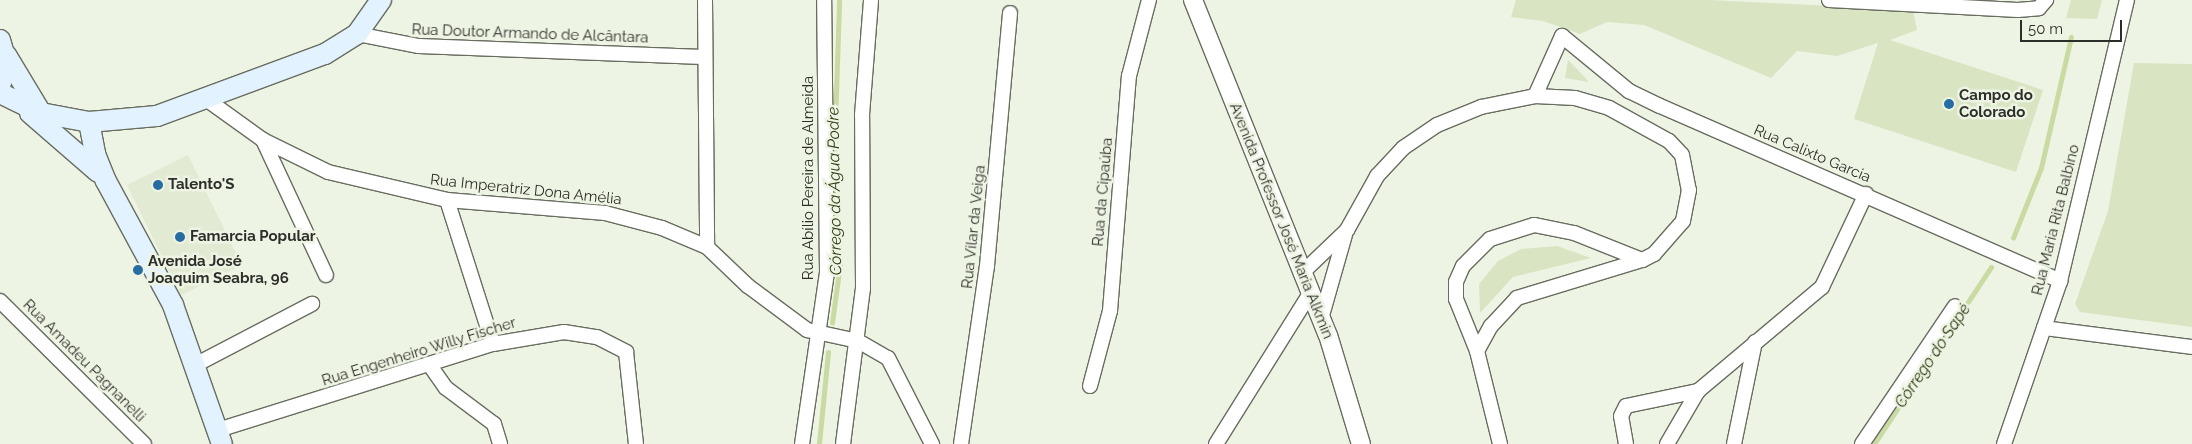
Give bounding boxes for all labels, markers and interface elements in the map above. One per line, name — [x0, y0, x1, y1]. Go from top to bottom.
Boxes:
scale bar — [2022, 10, 2124, 42]
text: 50 m — [2028, 20, 2063, 38]
street label: Rua Doutor Armando de Alcântara — [411, 21, 649, 47]
street label: Rua Abílio Pereira de Almeida — [800, 75, 818, 281]
place label: Campo do Colorado — [1959, 86, 2033, 121]
marker: Campo do Colorado — [1943, 98, 1955, 110]
street label: Avenida Professor José Maria Alkmin — [1225, 100, 1337, 342]
water label: Córrego da Água Podre — [824, 106, 846, 276]
street label: Rua Calixto Garcia — [1751, 121, 1873, 187]
street label: Rua da Cipaúba — [1089, 137, 1117, 247]
street label: Rua Maria Rita Balbino — [2029, 143, 2083, 297]
street label: Rua Vilar da Veiga — [958, 164, 990, 290]
street label: Rua Imperatriz Dona Amélia — [429, 171, 623, 209]
place label: Talento'S — [168, 176, 235, 194]
marker: Talento'S — [152, 179, 164, 191]
place label: Famarcia Popular — [190, 228, 316, 246]
marker: Famarcia Popular — [174, 231, 186, 243]
place label: Avenida José Joaquim Seabra, 96 — [148, 252, 289, 287]
marker: Avenida José Joaquim Seabra, 96 — [132, 264, 144, 276]
street label: Rua Amadeu Pagnanelli — [19, 296, 149, 426]
water label: Córrego do Sapé — [1891, 300, 1975, 412]
street label: Rua Engenheiro Willy Fischer — [319, 314, 519, 390]

